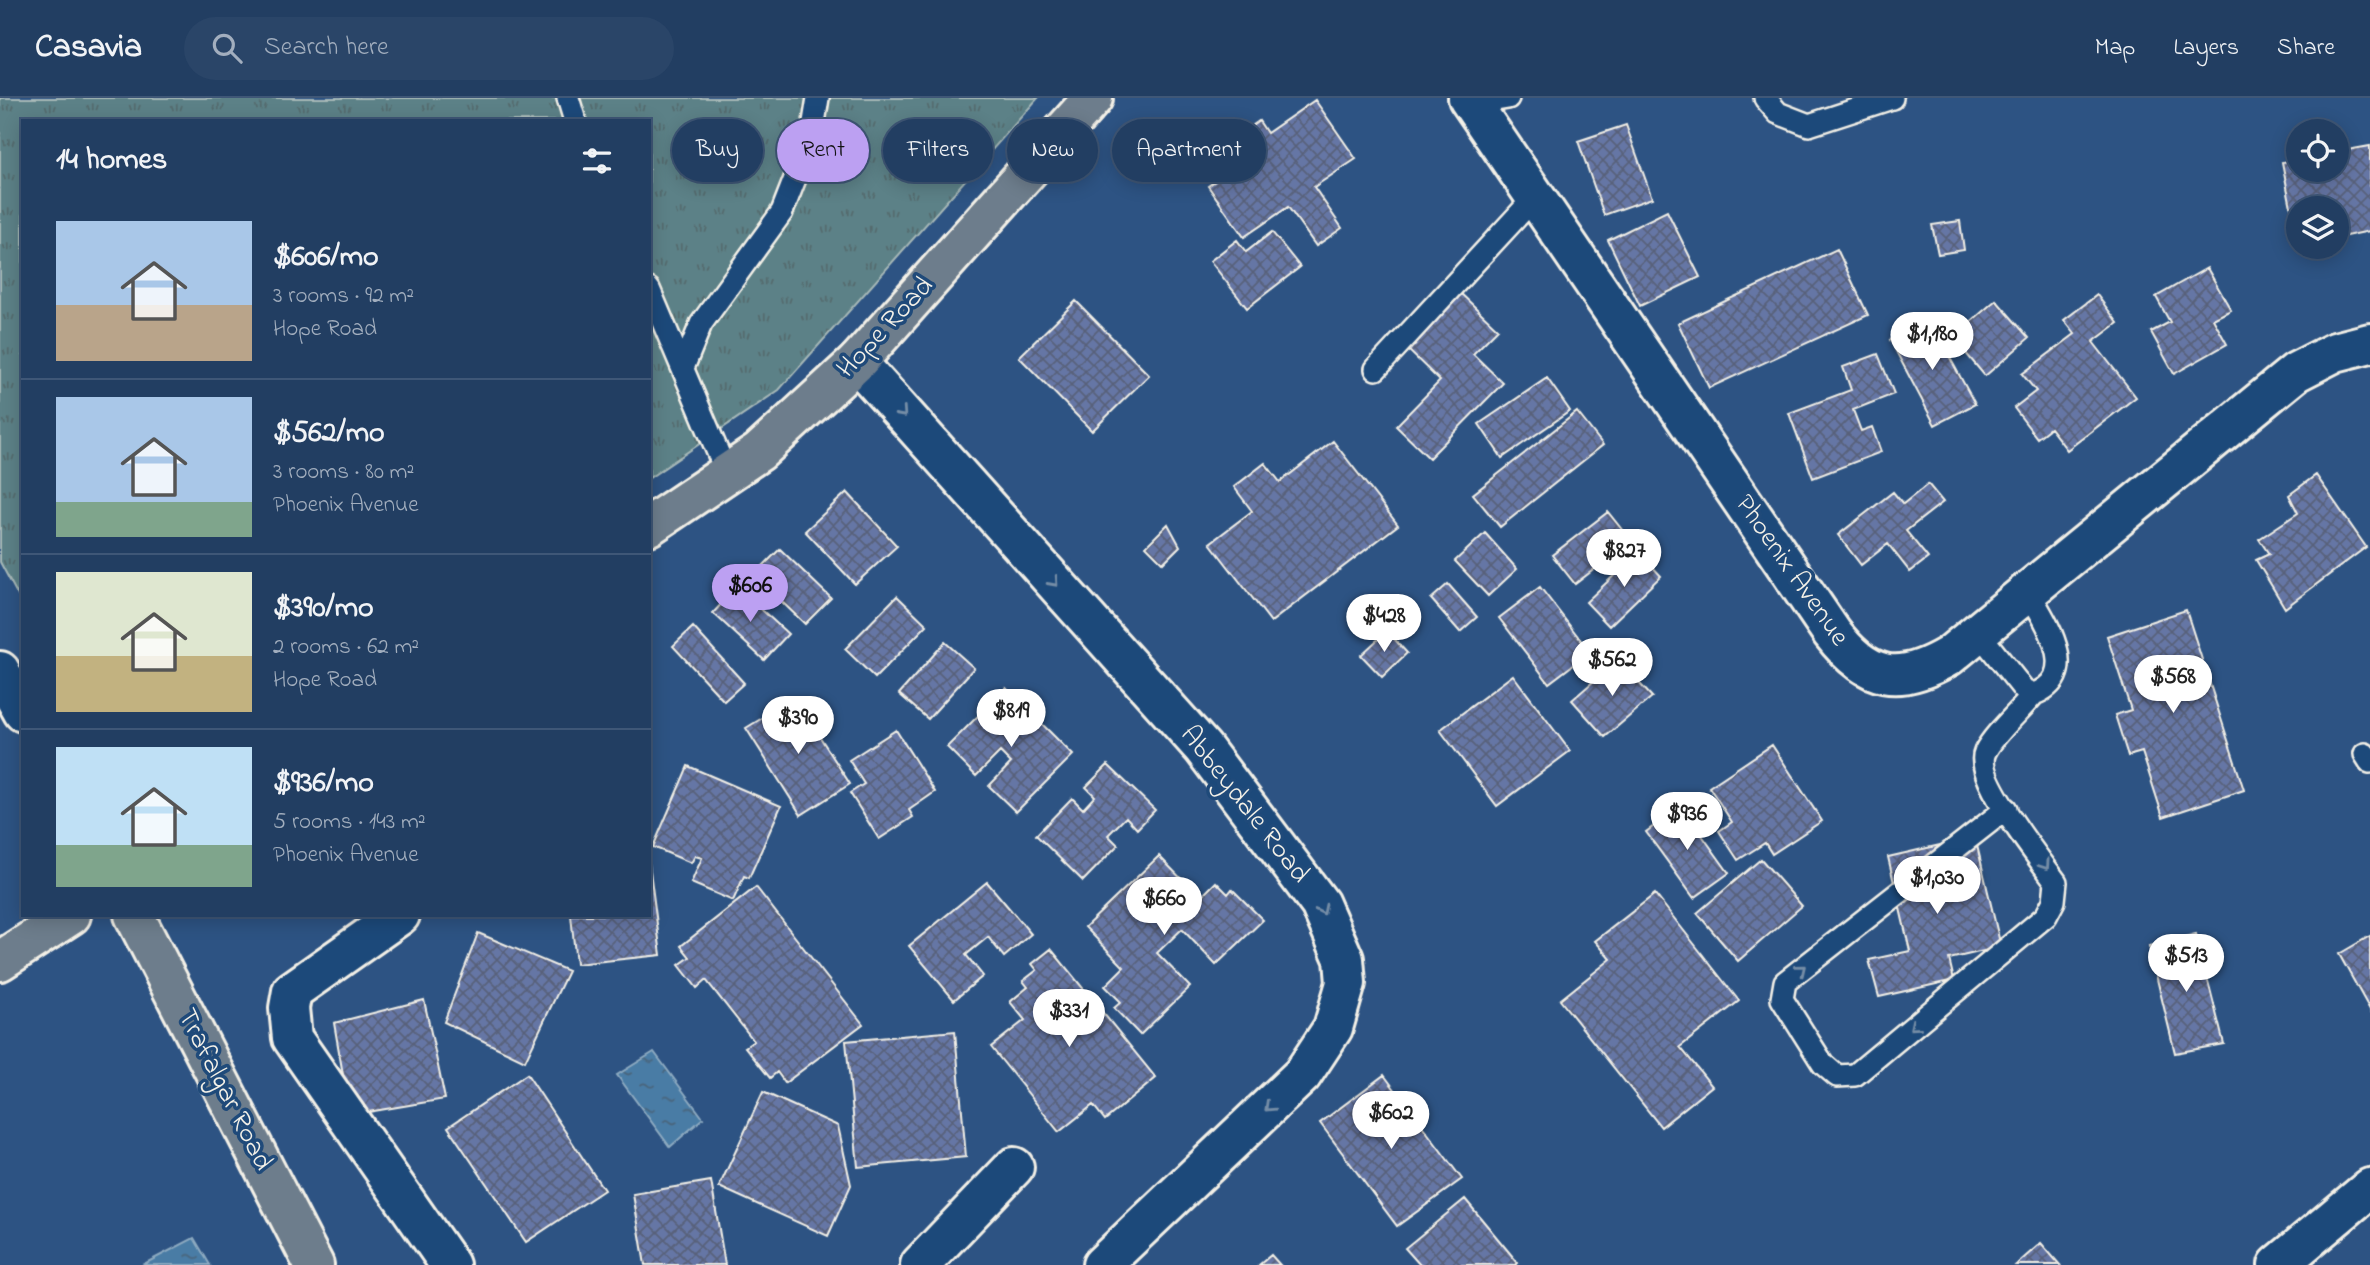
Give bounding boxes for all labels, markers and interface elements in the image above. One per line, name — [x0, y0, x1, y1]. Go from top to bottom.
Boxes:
search box — [184, 17, 674, 80]
text: Casavia — [35, 24, 142, 72]
icon: search — [208, 29, 246, 67]
text: Search here — [264, 29, 389, 67]
text: Map — [2095, 31, 2135, 66]
text: Layers — [2173, 31, 2239, 66]
text: Share — [2277, 31, 2335, 66]
chip: Buy — [672, 119, 763, 182]
chip: Rent — [777, 119, 869, 182]
chip: Filters — [883, 119, 993, 182]
chip: New — [1007, 119, 1098, 182]
chip: Apartment — [1112, 119, 1266, 182]
map controls — [2286, 119, 2349, 259]
button: locate — [2286, 119, 2349, 182]
text: 14 homes — [56, 139, 167, 183]
icon: filters — [578, 142, 616, 180]
button: layers — [2286, 196, 2349, 259]
text: $606/mo — [273, 236, 379, 280]
icon: home — [112, 249, 196, 333]
street label: Hope Road — [828, 268, 944, 388]
text: 3 rooms · 92 m² — [273, 280, 414, 313]
text: Hope Road — [273, 313, 377, 346]
pin: $1,180 — [1875, 313, 1989, 372]
text: $1,180 — [1906, 318, 1958, 351]
one-way arrow — [894, 405, 907, 418]
text: $562/mo — [273, 412, 385, 456]
icon: home — [112, 425, 196, 509]
text: 3 rooms · 80 m² — [273, 456, 414, 489]
street label: Phoenix Avenue — [1723, 487, 1859, 656]
text: Phoenix Avenue — [273, 489, 418, 522]
pin: $827 — [1583, 530, 1665, 589]
text: $827 — [1602, 535, 1646, 568]
pin: $606 — [709, 564, 791, 624]
text: $606 — [728, 570, 772, 603]
one-way arrow — [1046, 574, 1059, 587]
text: $390/mo — [273, 587, 374, 631]
pin: $428 — [1343, 594, 1425, 654]
icon: home — [112, 600, 196, 684]
text: $428 — [1362, 600, 1406, 633]
text: 2 rooms · 62 m² — [273, 631, 419, 664]
pin: $562 — [1571, 638, 1653, 698]
text: $562 — [1588, 644, 1636, 677]
pin: $568 — [2132, 656, 2214, 715]
text: $568 — [2150, 661, 2196, 694]
text: Hope Road — [273, 664, 377, 697]
pin: $819 — [970, 690, 1052, 749]
text: $819 — [993, 695, 1029, 728]
pin: $390 — [757, 696, 839, 756]
text: $390 — [778, 702, 818, 735]
street label: Abbeydale Road — [1169, 717, 1319, 893]
text: $936/mo — [273, 762, 374, 806]
icon: home — [112, 775, 196, 859]
pin: $936 — [1646, 792, 1728, 852]
text: $936 — [1667, 798, 1707, 831]
text: 5 rooms · 143 m² — [273, 806, 426, 839]
text: Phoenix Avenue — [273, 839, 418, 872]
pin: $1,030 — [1880, 856, 1994, 916]
one-way arrow — [2036, 857, 2049, 870]
text: $1,030 — [1910, 862, 1964, 895]
pin: $660 — [1123, 878, 1205, 937]
text: $660 — [1142, 883, 1186, 916]
one-way arrow — [1314, 902, 1328, 915]
pin: $513 — [2145, 934, 2227, 994]
text: $513 — [2164, 940, 2208, 973]
one-way arrow — [1793, 965, 1805, 978]
pin: $331 — [1028, 990, 1110, 1049]
text: $331 — [1049, 995, 1089, 1028]
street label: Trafalgar Road — [166, 1002, 283, 1178]
one-way arrow — [1909, 1017, 1922, 1030]
pin: $602 — [1350, 1091, 1432, 1151]
text: $602 — [1368, 1097, 1414, 1130]
one-way arrow — [1264, 1098, 1277, 1111]

